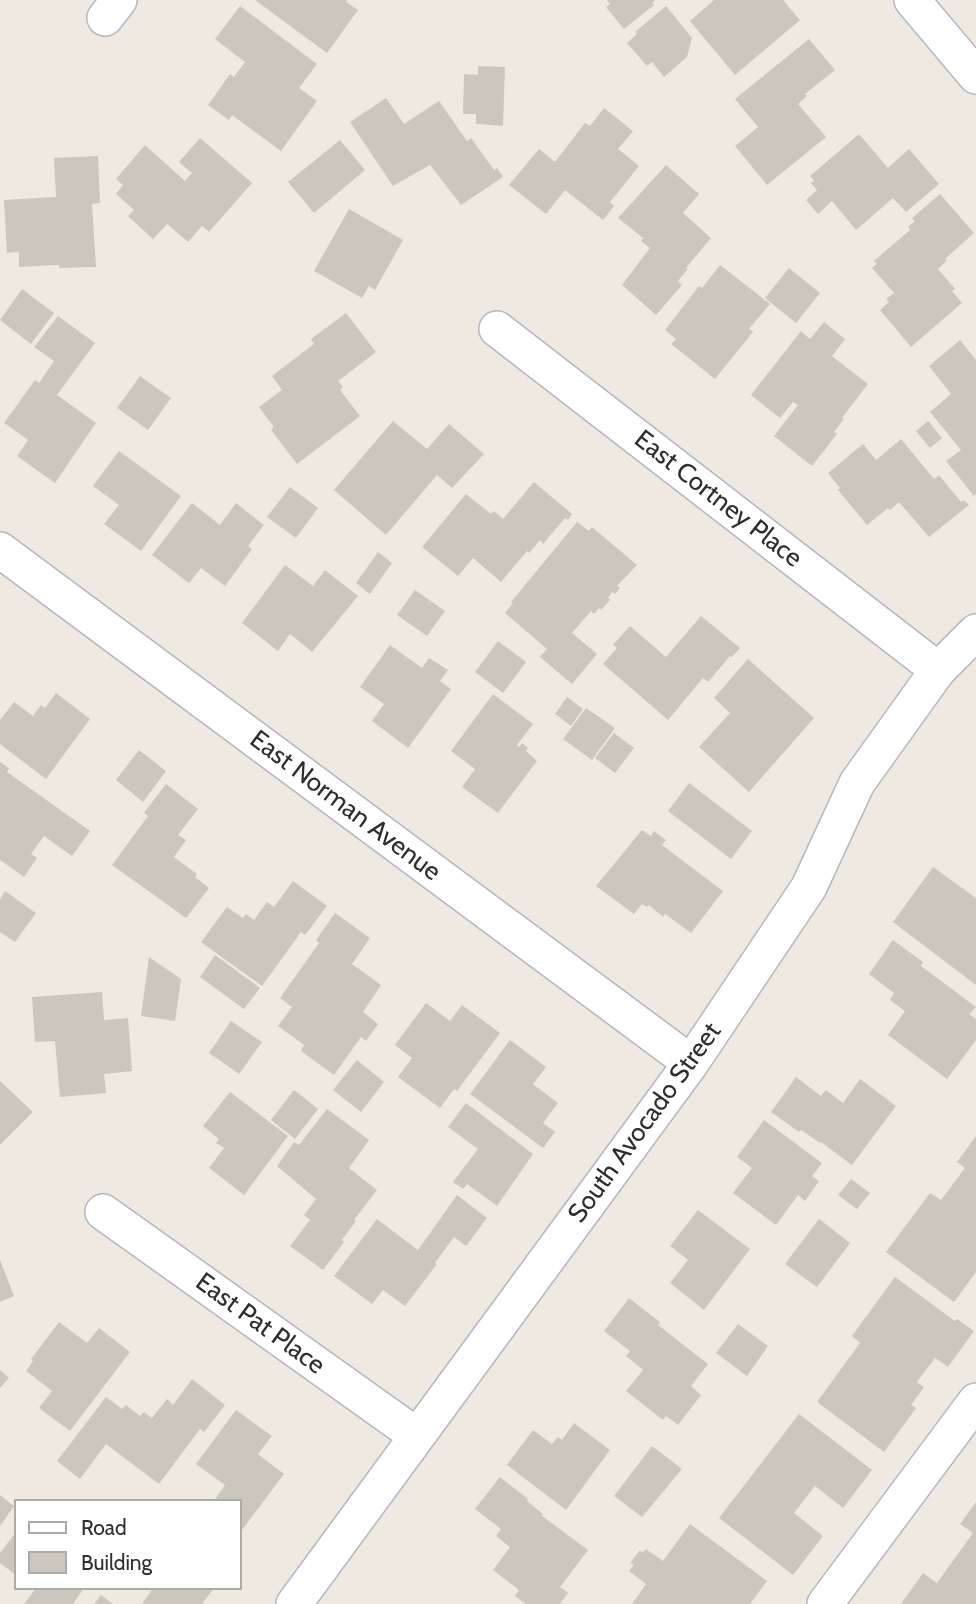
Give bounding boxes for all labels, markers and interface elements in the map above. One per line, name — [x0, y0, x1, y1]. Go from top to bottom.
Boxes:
street label: East Cortney Place — [628, 424, 808, 574]
street label: East Norman Avenue — [243, 724, 447, 888]
street label: South Avocado Street — [562, 1017, 728, 1229]
street label: East Pat Place — [189, 1267, 331, 1381]
legend — [14, 1499, 242, 1590]
text: Road — [81, 1515, 127, 1540]
text: Building — [81, 1550, 152, 1575]

